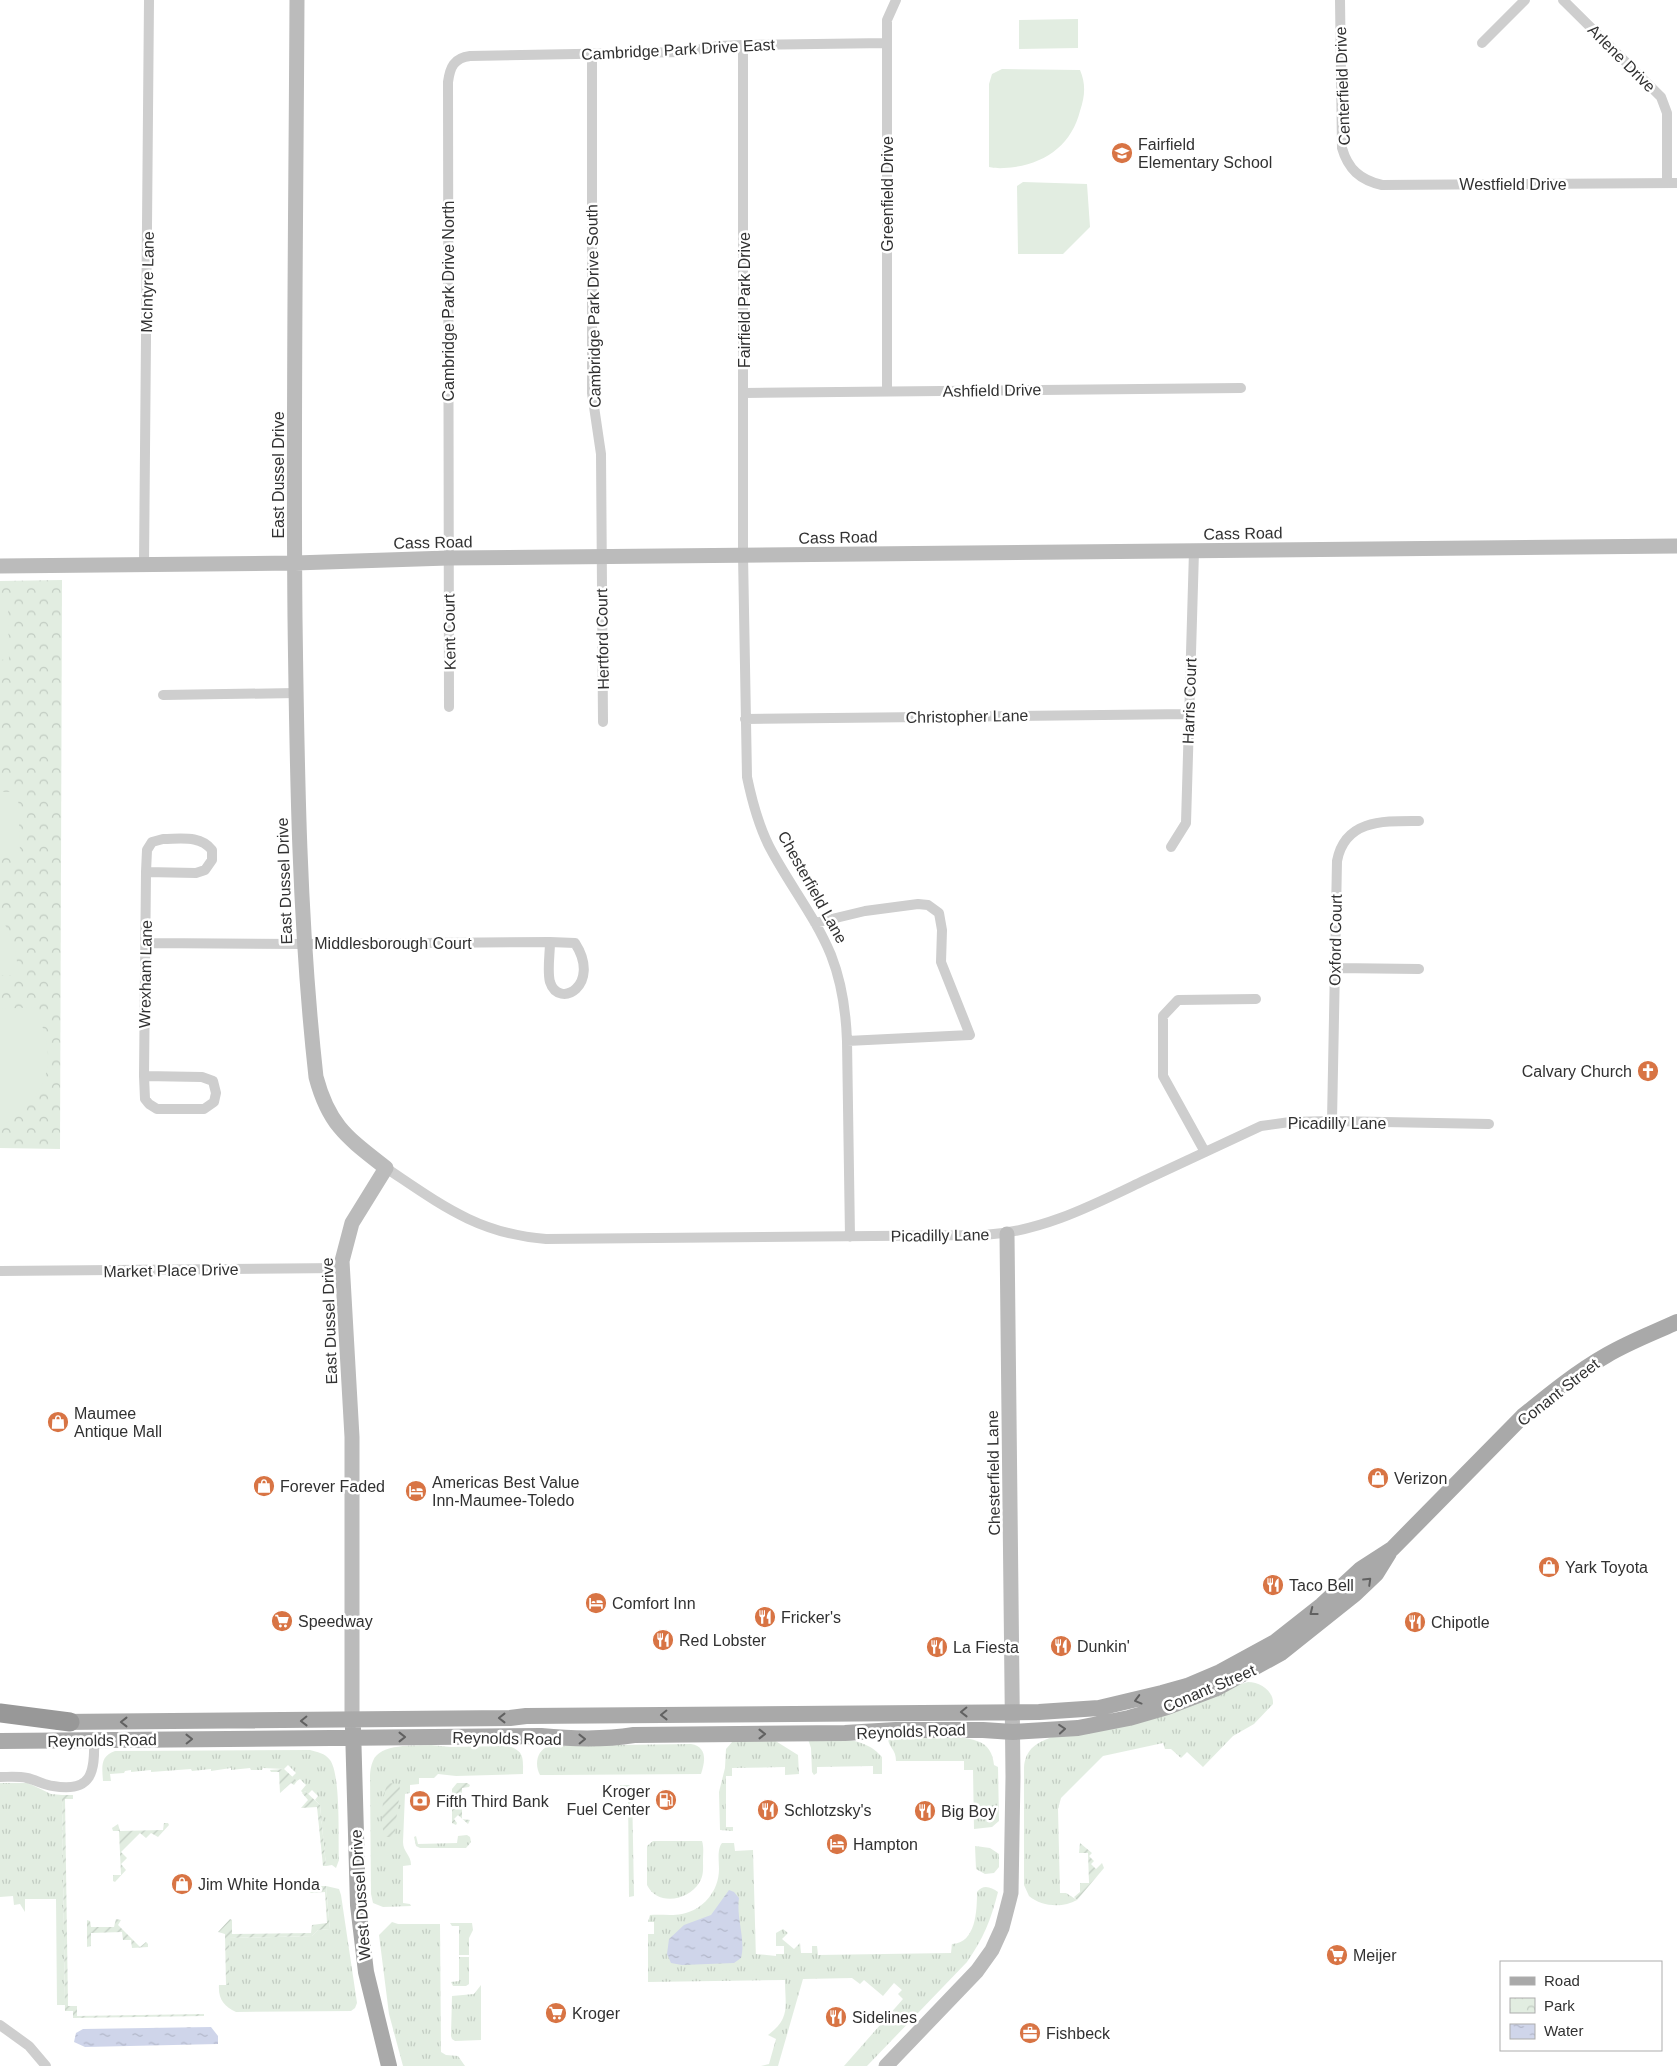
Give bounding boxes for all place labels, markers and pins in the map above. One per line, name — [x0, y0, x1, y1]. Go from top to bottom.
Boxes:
place label: Fairfield Elementary School — [1138, 136, 1272, 171]
school or university icon: Fairfield Elementary School — [1110, 141, 1134, 165]
church icon: Calvary Church — [1636, 1059, 1660, 1083]
place label: Calvary Church — [1522, 1063, 1632, 1080]
place label: Maumee Antique Mall — [74, 1405, 162, 1440]
shop icon: Maumee Antique Mall — [46, 1410, 70, 1434]
shop icon: Verizon — [1366, 1466, 1390, 1490]
place label: Verizon — [1394, 1470, 1447, 1487]
shop icon: Forever Faded — [252, 1474, 276, 1498]
place label: Americas Best Value Inn-Maumee-Toledo — [432, 1474, 579, 1509]
place label: Forever Faded — [280, 1478, 385, 1495]
hotel icon: Americas Best Value Inn-Maumee-Toledo — [404, 1479, 428, 1503]
shop icon: Yark Toyota — [1537, 1555, 1561, 1579]
place label: Yark Toyota — [1565, 1559, 1648, 1576]
restaurant icon: Taco Bell — [1261, 1573, 1285, 1597]
place label: Taco Bell — [1289, 1577, 1354, 1594]
hotel icon: Comfort Inn — [584, 1591, 608, 1615]
place label: Comfort Inn — [612, 1595, 696, 1612]
restaurant icon: Fricker's — [753, 1605, 777, 1629]
supermarket icon: Speedway — [270, 1609, 294, 1633]
place label: Fricker's — [781, 1609, 841, 1626]
restaurant icon: Chipotle — [1403, 1610, 1427, 1634]
place label: Speedway — [298, 1613, 373, 1630]
place label: Chipotle — [1431, 1614, 1490, 1631]
restaurant icon: Red Lobster — [651, 1628, 675, 1652]
place label: Red Lobster — [679, 1632, 767, 1649]
restaurant icon: Dunkin' — [1049, 1634, 1073, 1658]
restaurant icon: La Fiesta — [925, 1635, 949, 1659]
place label: Dunkin' — [1077, 1638, 1130, 1655]
place label: La Fiesta — [953, 1639, 1019, 1656]
place label: Kroger Fuel Center — [566, 1783, 651, 1818]
fuel station icon: Kroger Fuel Center — [654, 1788, 678, 1812]
bank icon: Fifth Third Bank — [408, 1789, 432, 1813]
place label: Fifth Third Bank — [436, 1793, 550, 1810]
restaurant icon: Schlotzsky's — [756, 1798, 780, 1822]
restaurant icon: Big Boy — [913, 1799, 937, 1823]
place label: Schlotzsky's — [784, 1802, 872, 1819]
place label: Big Boy — [941, 1803, 996, 1820]
hotel icon: Hampton — [825, 1832, 849, 1856]
place label: Hampton — [853, 1836, 918, 1853]
shop icon: Jim White Honda — [170, 1872, 194, 1896]
place label: Jim White Honda — [198, 1876, 320, 1893]
supermarket icon: Meijer — [1325, 1943, 1349, 1967]
place label: Meijer — [1353, 1947, 1397, 1964]
supermarket icon: Kroger — [544, 2001, 568, 2025]
place label: Kroger — [572, 2005, 621, 2022]
restaurant icon: Sidelines — [824, 2005, 848, 2029]
place label: Sidelines — [852, 2009, 917, 2026]
office icon: Fishbeck — [1018, 2021, 1042, 2045]
place label: Fishbeck — [1046, 2025, 1111, 2042]

